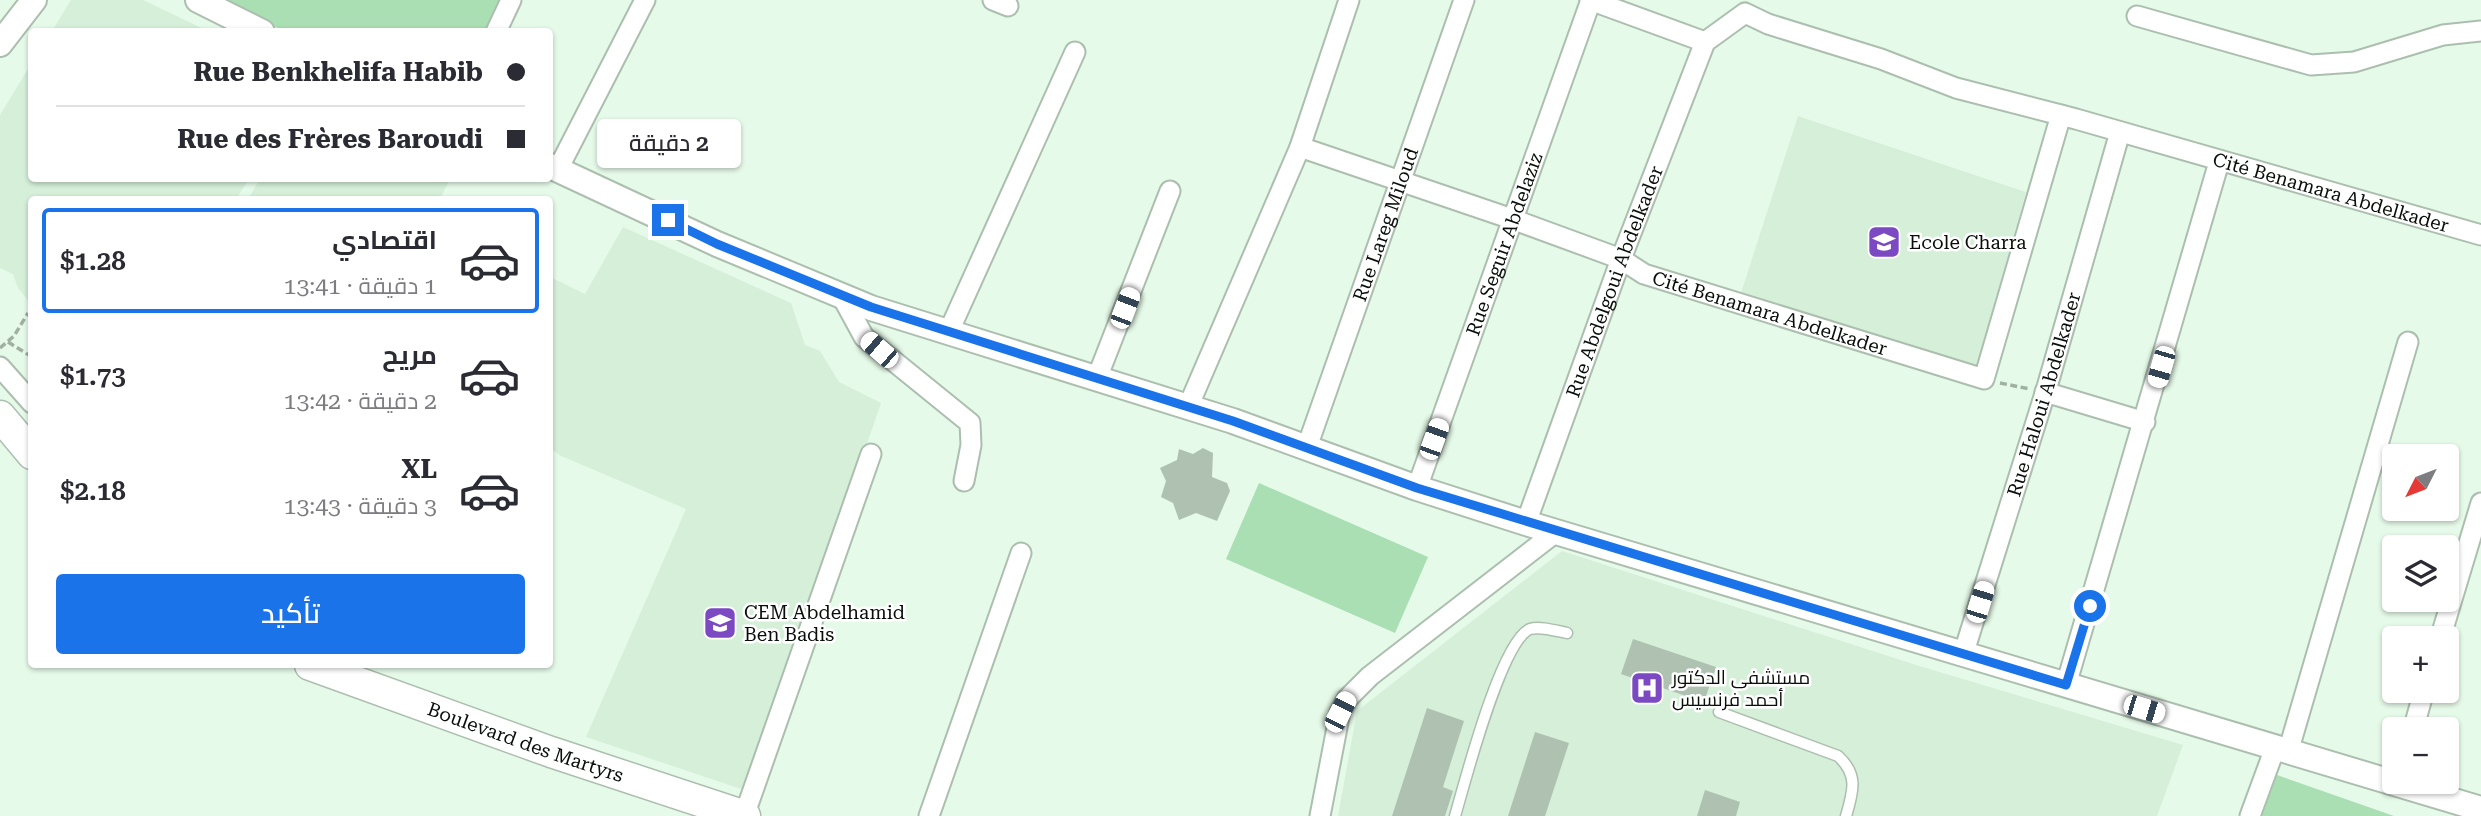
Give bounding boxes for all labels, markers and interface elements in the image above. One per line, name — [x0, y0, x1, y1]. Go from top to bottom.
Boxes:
text: Rue Benkhelifa Habib — [194, 57, 483, 87]
callout: 2 دقيقة — [596, 118, 740, 168]
text: Rue des Frères Baroudi — [177, 124, 483, 154]
text: 2 دقيقة — [629, 130, 709, 157]
street label: Rue Lareg Miloud — [1348, 144, 1423, 304]
street label: Cité Benamara Abdelkader — [2210, 147, 2452, 237]
street label: Rue Seguir Abdelaziz — [1461, 150, 1547, 338]
street label: Rue Abdelgoui Abdelkader — [1561, 162, 1667, 400]
route end — [652, 204, 684, 236]
school or university icon: Ecole Charra — [1865, 223, 1903, 261]
text: اقتصادي — [332, 225, 437, 255]
icon: car — [458, 229, 521, 292]
place label: Ecole Charra — [1909, 231, 2027, 254]
text: $1.28 — [60, 246, 126, 276]
street label: Cité Benamara Abdelkader — [1650, 266, 1890, 360]
text: 1 دقيقة · 13:41 — [284, 273, 437, 300]
car — [1108, 285, 1143, 331]
street label: Rue Haloui Abdelkader — [2002, 289, 2085, 499]
car — [857, 328, 902, 372]
text: مريح — [382, 340, 437, 370]
icon: car — [458, 344, 521, 407]
car — [2146, 344, 2177, 390]
text: $1.73 — [60, 361, 126, 391]
text: 2 دقيقة · 13:42 — [284, 388, 437, 415]
car — [1417, 416, 1452, 462]
north arrow — [2382, 444, 2459, 522]
map controls — [2382, 444, 2459, 794]
text: XL — [401, 454, 437, 484]
icon: car — [458, 459, 521, 522]
text: $2.18 — [60, 476, 126, 506]
text: 3 دقيقة · 13:43 — [284, 493, 437, 520]
button: layers — [2382, 535, 2459, 612]
button: تأكيد — [56, 574, 525, 654]
car — [1964, 579, 1997, 625]
route start — [2074, 590, 2106, 622]
place label: CEM Abdelhamid Ben Badis — [744, 601, 905, 646]
school or university icon: CEM Abdelhamid Ben Badis — [701, 604, 739, 642]
button: + — [2382, 626, 2459, 703]
place label: مستشفى الدكتور أحمد فرنسيس — [1671, 666, 1810, 711]
hospital icon: مستشفى الدكتور أحمد فرنسيس — [1628, 669, 1666, 707]
car — [1322, 689, 1359, 735]
car — [2121, 693, 2168, 725]
street label: Boulevard des Martyrs — [425, 697, 627, 787]
button: − — [2382, 717, 2459, 794]

